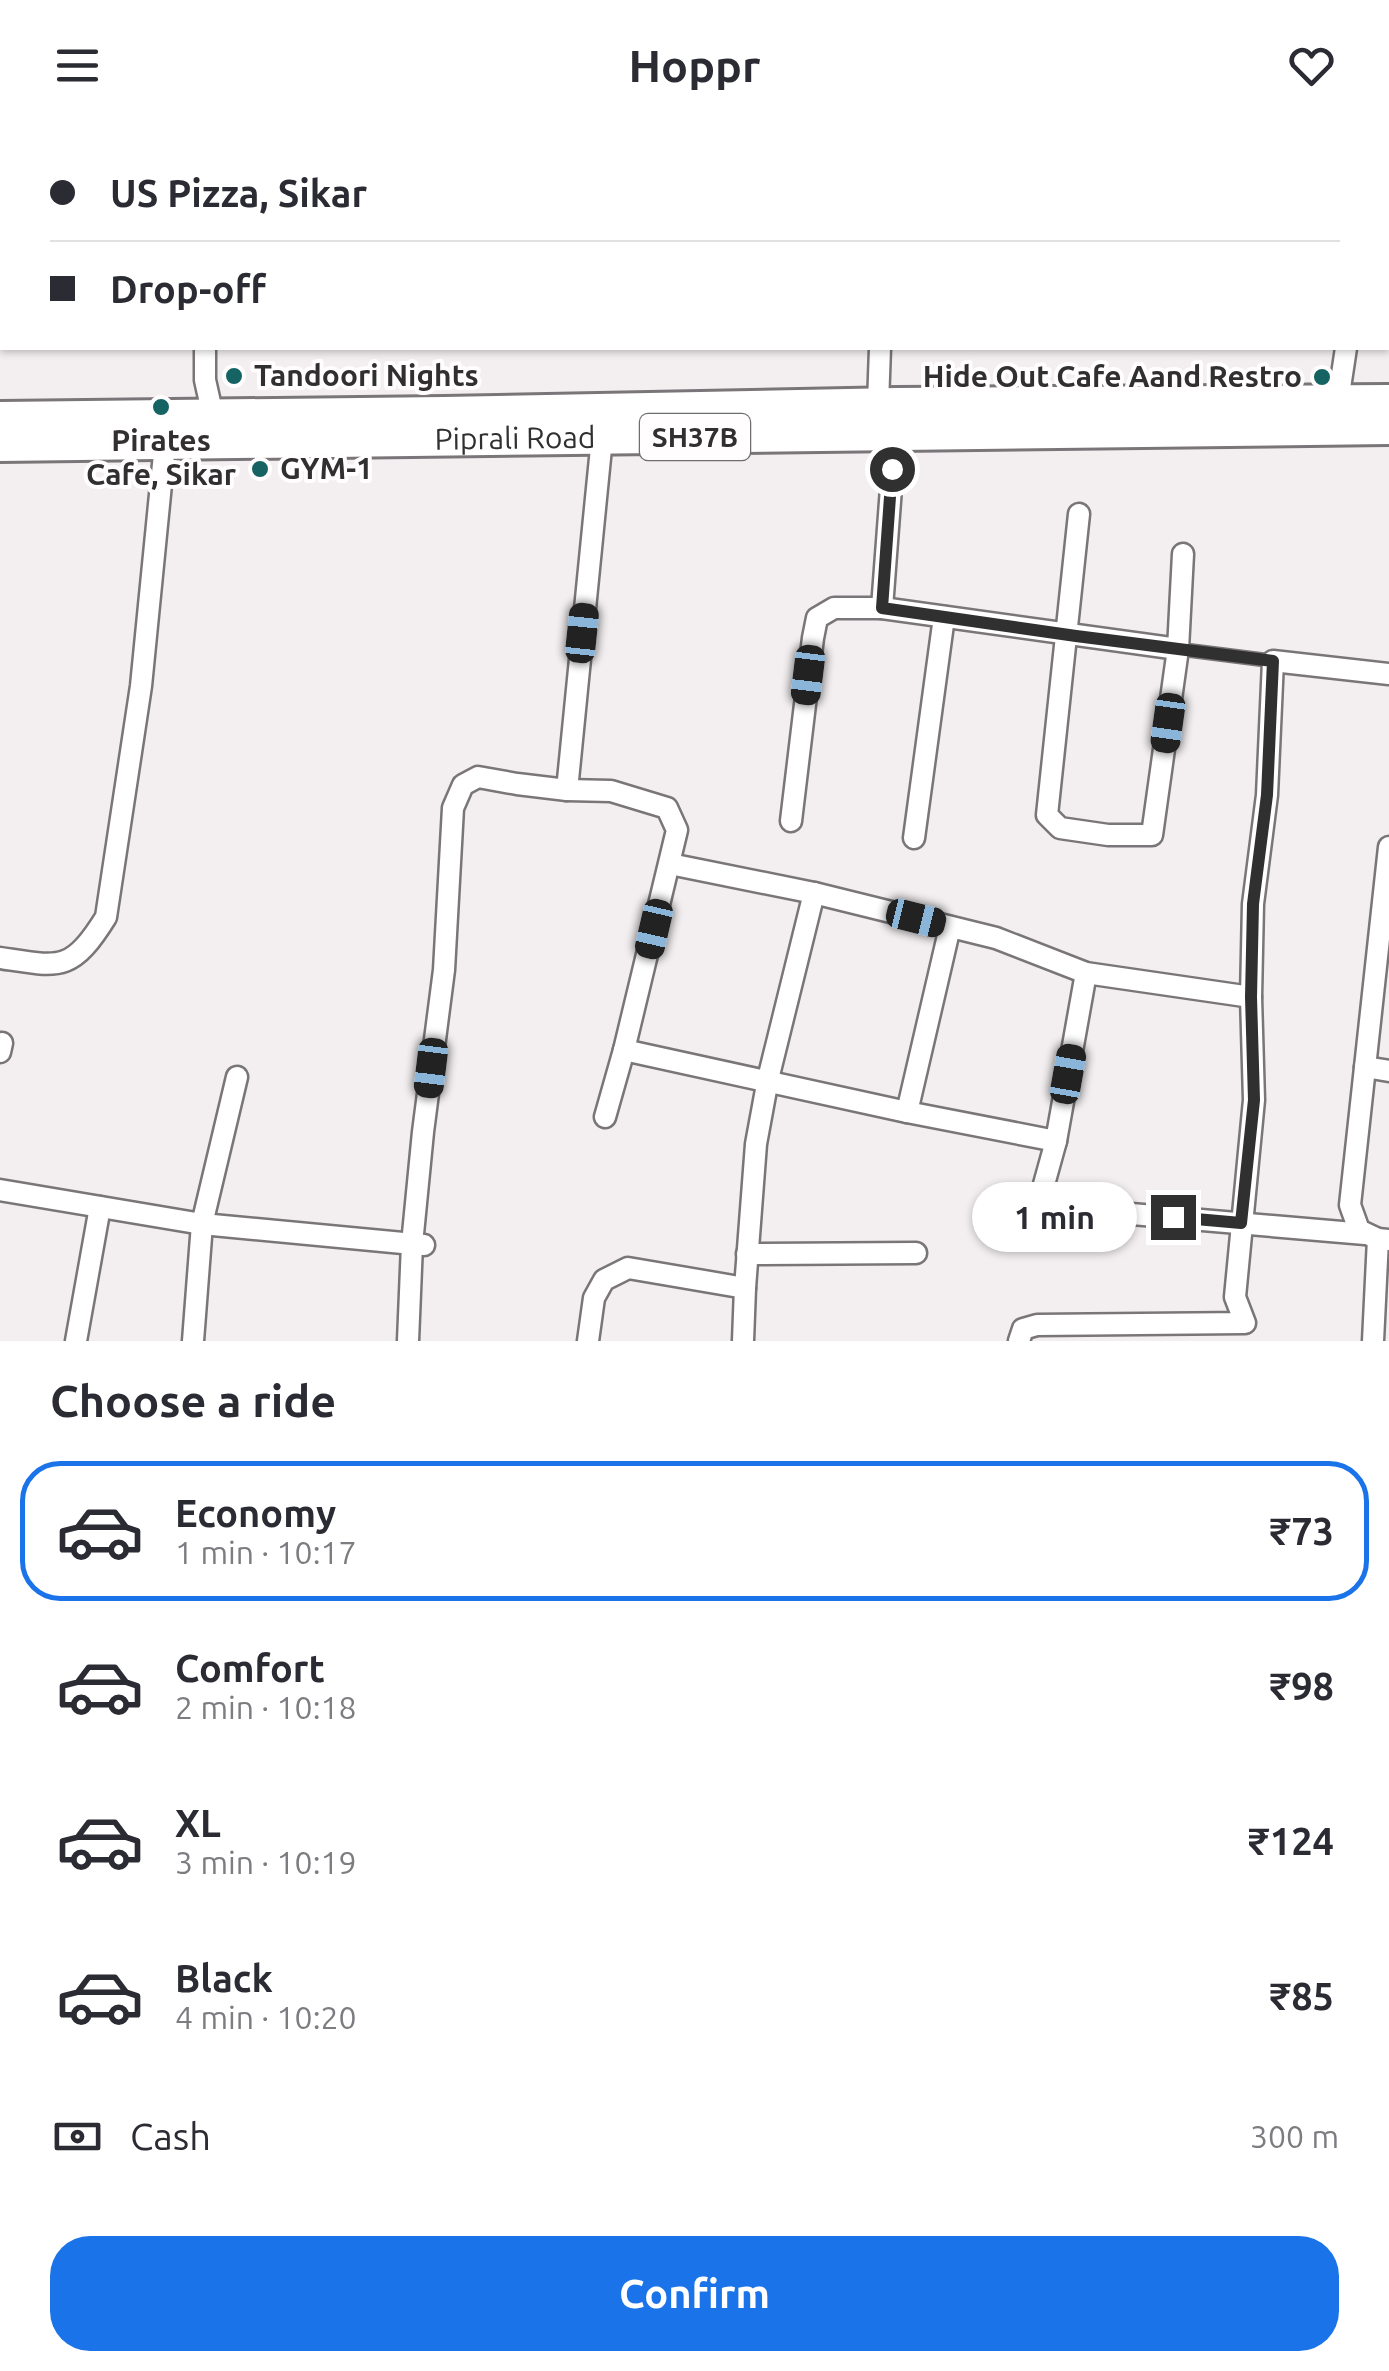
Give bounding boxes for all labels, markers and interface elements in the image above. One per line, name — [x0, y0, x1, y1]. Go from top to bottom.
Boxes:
icon: menu — [50, 38, 105, 93]
icon: heart — [1284, 38, 1339, 93]
text: Hoppr — [628, 40, 761, 91]
text: US Pizza, Sikar — [110, 172, 367, 214]
text: Drop-off — [110, 268, 266, 310]
place label: Tandoori Nights — [254, 358, 479, 392]
place label: Hide Out Cafe Aand Restro — [923, 359, 1302, 393]
marker: Tandoori Nights — [223, 365, 245, 387]
marker: Hide Out Cafe Aand Restro — [1311, 366, 1333, 388]
marker: Pirates Cafe, Sikar — [150, 396, 172, 418]
road number: SH37B — [640, 414, 750, 460]
street label: Piprali Road — [434, 420, 596, 456]
place label: Pirates Cafe, Sikar — [86, 423, 237, 491]
route start — [870, 447, 915, 492]
place label: GYM-1 — [280, 451, 373, 485]
marker: GYM-1 — [249, 458, 271, 480]
car — [564, 602, 600, 664]
car — [789, 643, 827, 707]
car — [1149, 691, 1187, 755]
car — [633, 896, 675, 962]
car — [883, 896, 949, 940]
car — [412, 1036, 450, 1100]
car — [1048, 1042, 1088, 1106]
callout: 1 min — [973, 1182, 1138, 1252]
route end — [1151, 1195, 1196, 1240]
text: 1 min — [1014, 1199, 1095, 1235]
text: Choose a ride — [50, 1375, 336, 1426]
icon: car — [55, 1486, 145, 1576]
text: Economy — [175, 1492, 336, 1534]
text: ₹73 — [1270, 1510, 1334, 1552]
text: 1 min · 10:17 — [175, 1534, 357, 1570]
icon: car — [55, 1641, 145, 1731]
text: Comfort — [175, 1647, 325, 1689]
text: ₹98 — [1270, 1665, 1334, 1707]
text: 2 min · 10:18 — [175, 1689, 357, 1725]
icon: car — [55, 1796, 145, 1886]
text: XL — [175, 1802, 221, 1844]
text: ₹124 — [1248, 1820, 1334, 1862]
text: 3 min · 10:19 — [175, 1844, 357, 1880]
icon: car — [55, 1951, 145, 2041]
text: Black — [175, 1957, 273, 1999]
text: ₹85 — [1270, 1975, 1334, 2017]
text: 4 min · 10:20 — [175, 1999, 357, 2035]
icon: cash — [50, 2109, 105, 2164]
text: Cash — [130, 2115, 211, 2157]
text: 300 m — [1250, 2118, 1339, 2154]
button: Confirm — [50, 2236, 1339, 2351]

